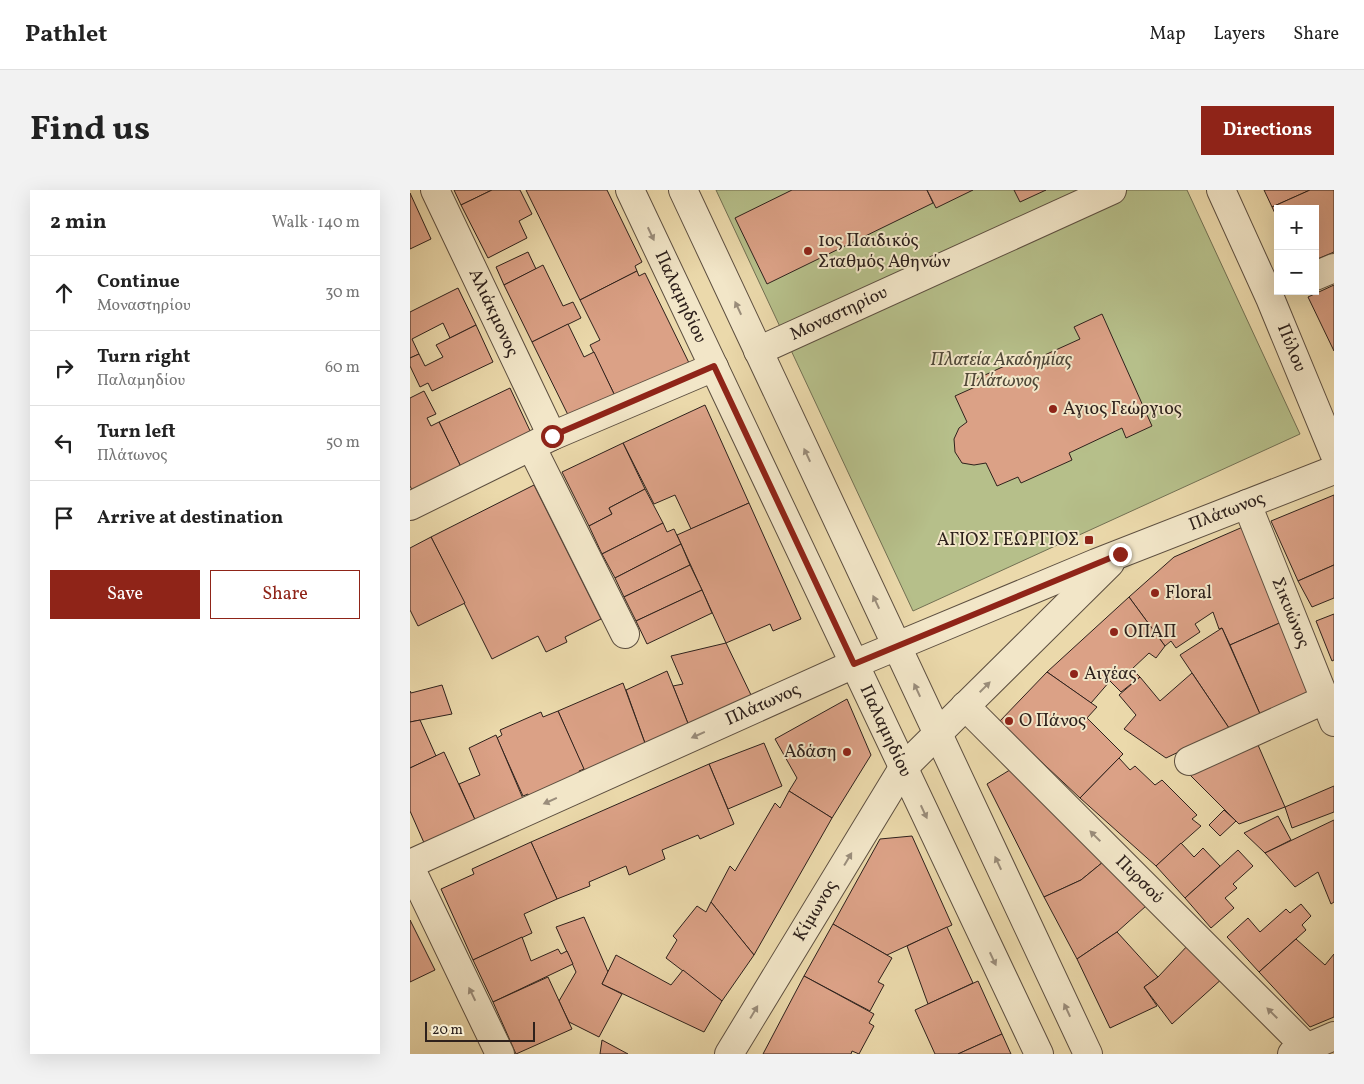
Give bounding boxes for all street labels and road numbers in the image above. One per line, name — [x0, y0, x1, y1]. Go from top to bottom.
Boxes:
street label: Παλαμηδίου — [648, 247, 712, 347]
street label: Αλιάκμονος — [462, 265, 524, 361]
street label: Μοναστηρίου — [786, 280, 892, 348]
street label: Πύλου — [1270, 320, 1312, 376]
street label: Πλάτωνος — [1186, 486, 1268, 538]
street label: Σικυώνος — [1265, 574, 1315, 652]
street label: Πλάτωνος — [722, 677, 804, 733]
street label: Παλαμηδίου — [853, 681, 917, 781]
street label: Πυρσού — [1109, 850, 1169, 910]
street label: Κίμωνος — [788, 876, 844, 946]

